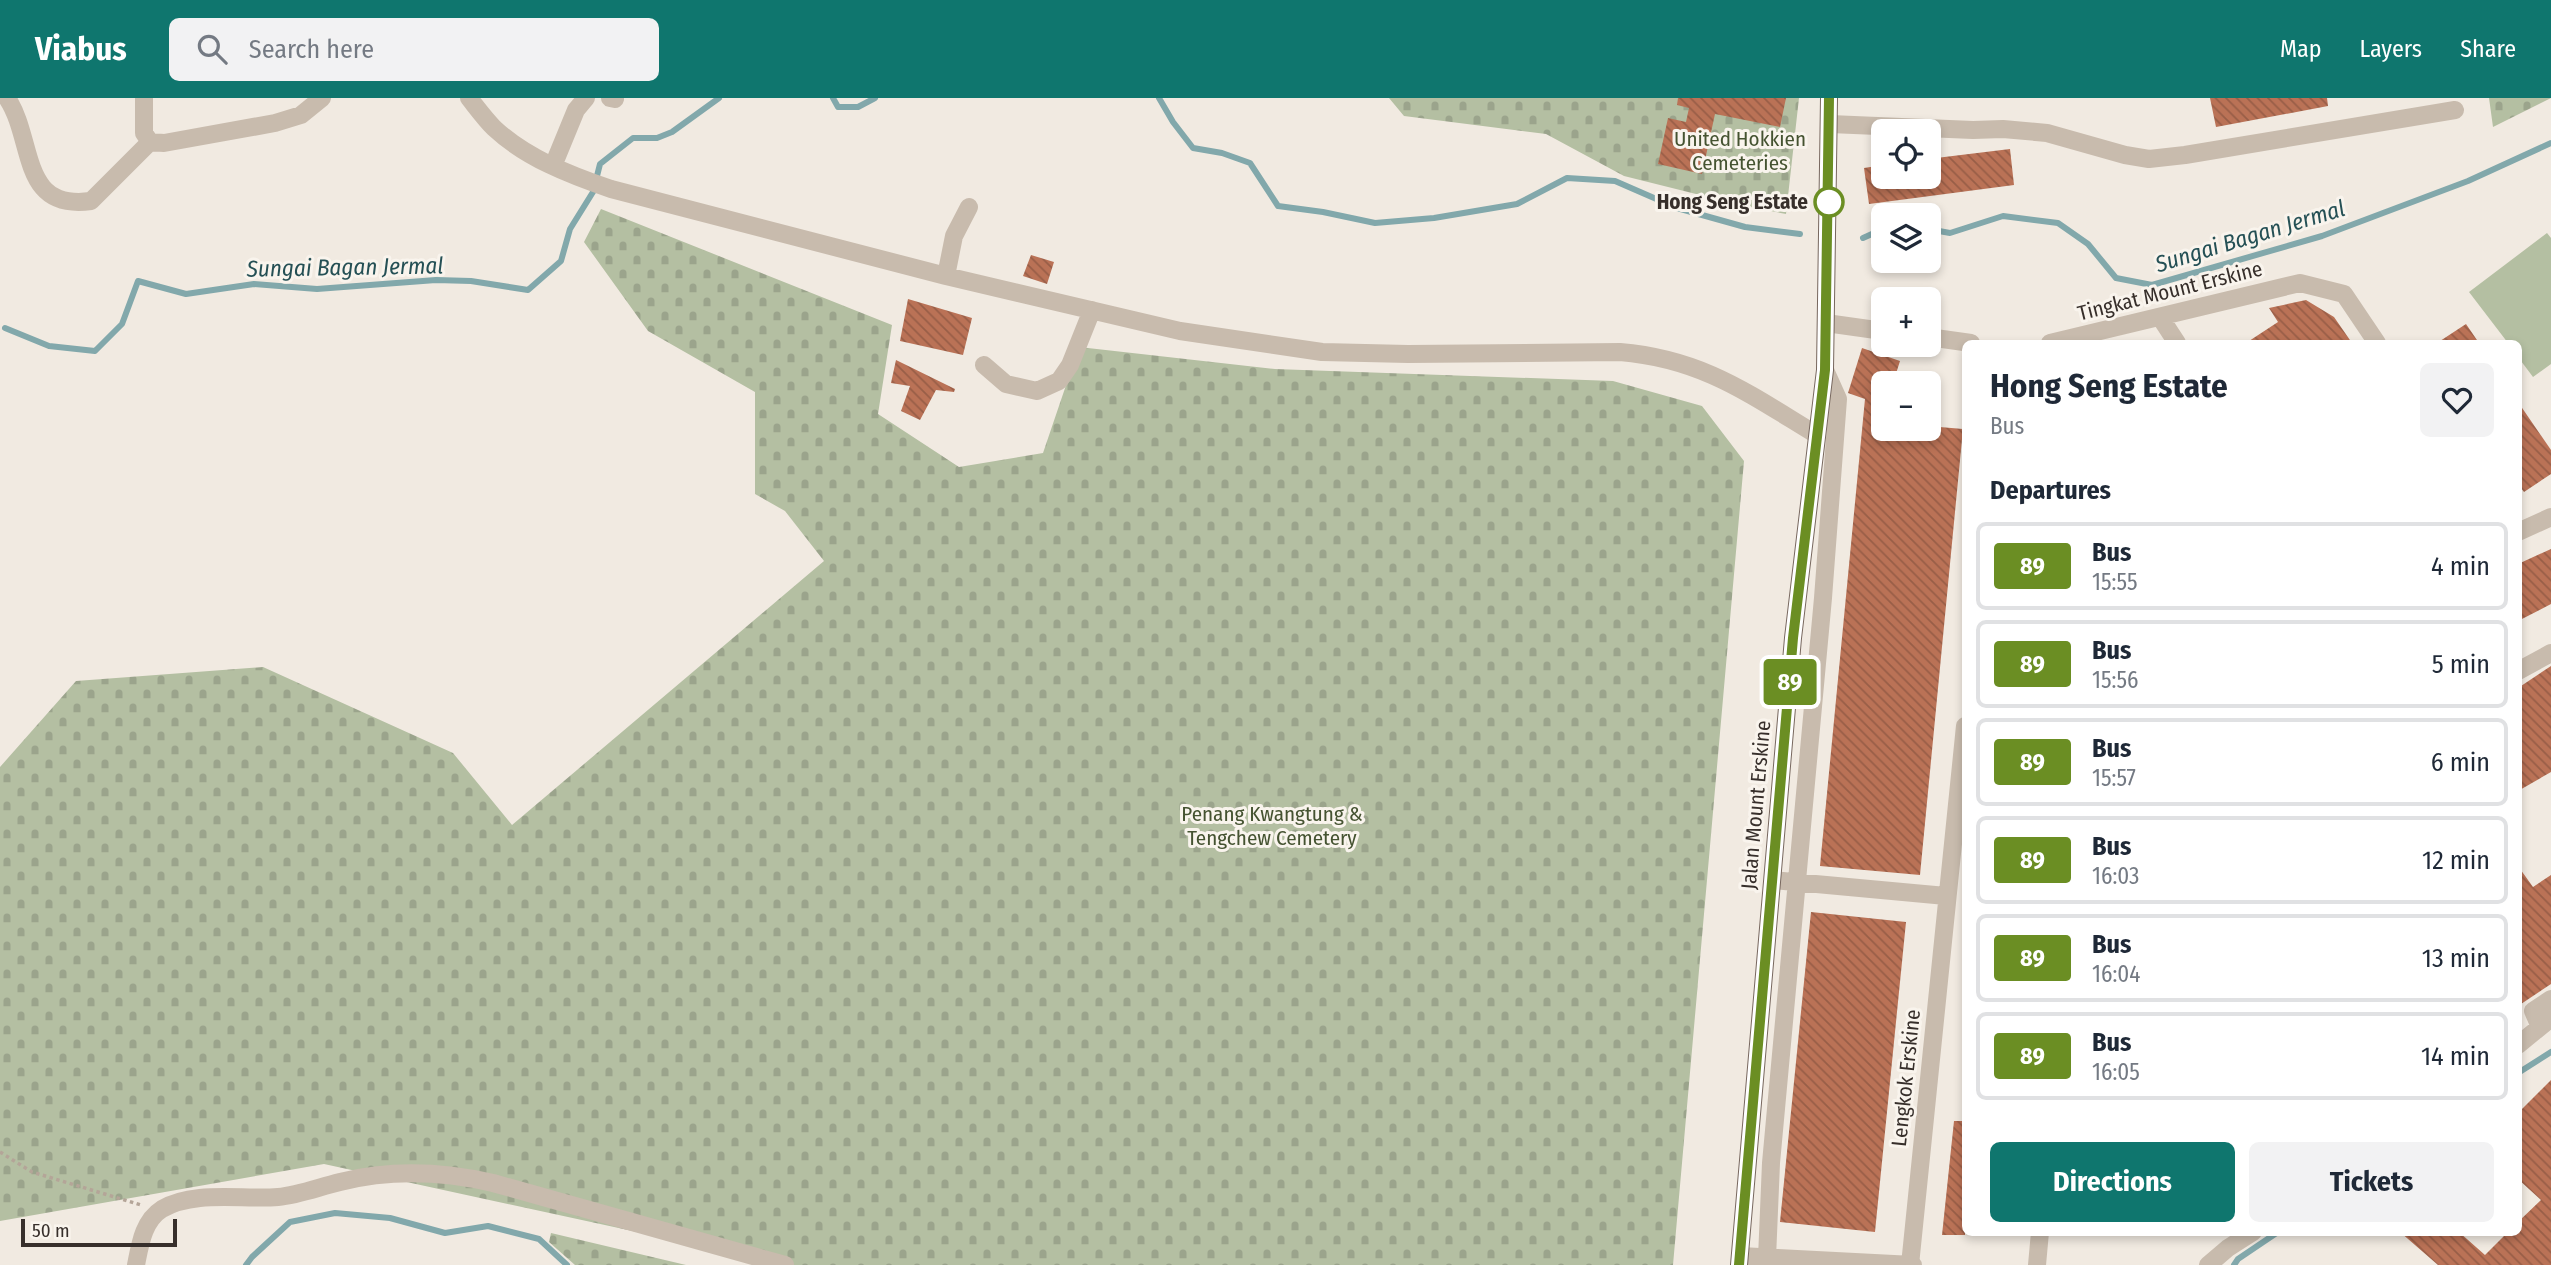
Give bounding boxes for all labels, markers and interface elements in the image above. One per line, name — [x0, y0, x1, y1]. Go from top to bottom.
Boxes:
search box — [169, 18, 659, 81]
text: Viabus — [35, 29, 127, 69]
icon: search — [193, 30, 231, 68]
text: Search here — [249, 34, 374, 65]
text: Map — [2280, 35, 2322, 63]
text: Layers — [2360, 35, 2422, 63]
text: Share — [2460, 35, 2516, 63]
map controls — [1871, 119, 1941, 441]
button: locate — [1871, 119, 1941, 189]
park label: United Hokkien Cemeteries — [1674, 126, 1806, 176]
marker: Hong Seng Estate — [1814, 187, 1844, 217]
place label: Hong Seng Estate — [1657, 189, 1808, 215]
water label: Sungai Bagan Jermal — [2151, 194, 2348, 278]
button: layers — [1871, 203, 1941, 273]
water label: Sungai Bagan Jermal — [245, 251, 444, 283]
street label: Tingkat Mount Erskine — [2075, 255, 2265, 327]
button: + — [1871, 287, 1941, 357]
button: heart — [2420, 363, 2494, 437]
text: Hong Seng Estate — [1990, 366, 2228, 406]
button: − — [1871, 371, 1941, 441]
text: Bus — [1990, 412, 2024, 440]
text: Departures — [1990, 475, 2111, 506]
text: Bus — [2092, 537, 2131, 568]
text: 4 min — [2431, 551, 2490, 582]
text: 89 — [2020, 552, 2045, 580]
text: 15:55 — [2092, 568, 2138, 596]
text: Bus — [2092, 635, 2131, 666]
text: 5 min — [2432, 649, 2490, 680]
text: 89 — [2020, 650, 2045, 678]
line badge: 89 — [1758, 659, 1822, 705]
text: 15:56 — [2092, 666, 2138, 694]
text: 89 — [1778, 668, 1802, 696]
street label: Jalan Mount Erskine — [1736, 719, 1776, 891]
text: Bus — [2092, 733, 2131, 764]
text: 6 min — [2431, 747, 2490, 778]
text: 89 — [2020, 748, 2045, 776]
text: 15:57 — [2092, 764, 2136, 792]
park label: Penang Kwangtung & Tengchew Cemetery — [1181, 801, 1363, 851]
text: Bus — [2092, 831, 2131, 862]
text: 12 min — [2422, 845, 2490, 876]
text: 89 — [2020, 846, 2045, 874]
text: 16:03 — [2092, 862, 2139, 890]
text: Bus — [2092, 929, 2131, 960]
text: 13 min — [2422, 943, 2490, 974]
text: 89 — [2020, 944, 2045, 972]
text: 16:04 — [2092, 960, 2140, 988]
street label: Lengkok Erskine — [1886, 1008, 1926, 1148]
text: Bus — [2092, 1027, 2131, 1058]
text: 14 min — [2421, 1041, 2490, 1072]
text: 89 — [2020, 1042, 2045, 1070]
text: 16:05 — [2092, 1058, 2140, 1086]
button: Directions — [1990, 1142, 2235, 1222]
button: Tickets — [2249, 1142, 2494, 1222]
scale bar — [21, 1216, 177, 1248]
text: 50 m — [32, 1219, 70, 1242]

